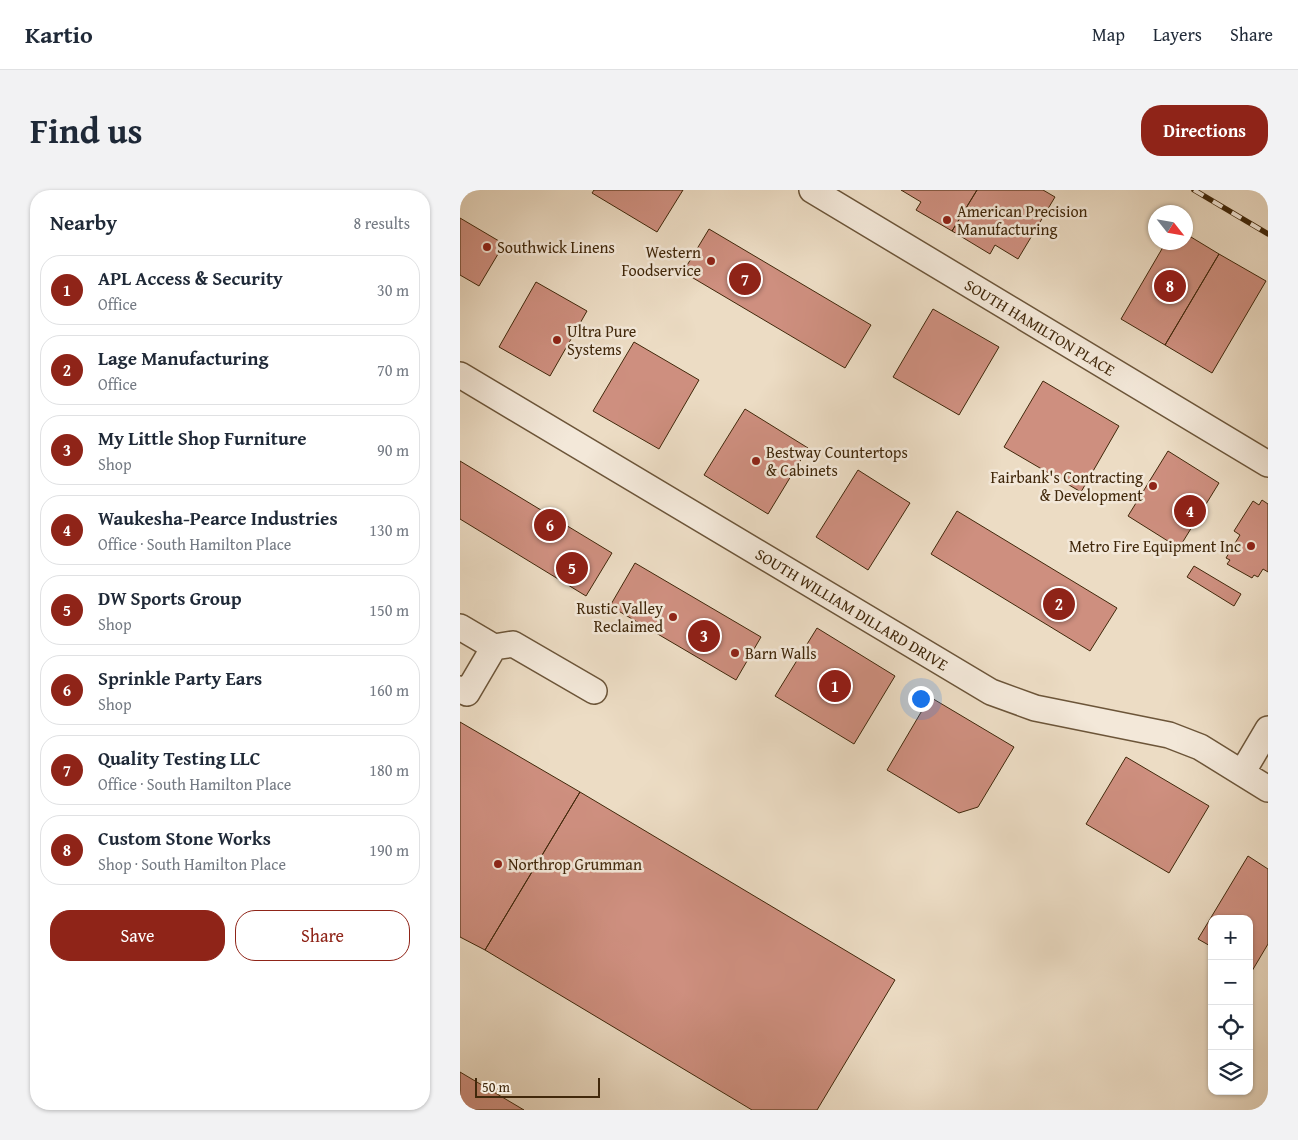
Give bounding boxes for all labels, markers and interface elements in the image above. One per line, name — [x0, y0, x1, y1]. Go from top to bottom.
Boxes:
text: Kartio — [25, 17, 93, 52]
text: Map — [1092, 21, 1125, 48]
text: Layers — [1153, 21, 1202, 48]
text: Share — [1230, 21, 1273, 48]
text: Find us — [30, 105, 143, 156]
button: Directions — [1141, 105, 1268, 156]
place label: American Precision Manufacturing — [957, 199, 1088, 241]
north arrow — [1148, 205, 1193, 250]
text: Nearby — [50, 207, 117, 238]
text: 8 results — [353, 211, 410, 235]
marker: American Precision Manufacturing — [941, 214, 953, 226]
place label: Southwick Linens — [497, 235, 615, 259]
place label: Western Foodservice — [621, 240, 701, 282]
marker: Southwick Linens — [481, 241, 493, 253]
marker: Western Foodservice — [705, 255, 717, 267]
pin: 7 — [729, 260, 761, 298]
text: APL Access & Security — [98, 264, 283, 292]
pin: 8 — [1154, 267, 1186, 305]
street label: SOUTH HAMILTON PLACE — [960, 273, 1120, 381]
text: 1 — [63, 278, 71, 302]
text: 30 m — [377, 278, 409, 302]
text: Office — [98, 292, 137, 316]
place label: Ultra Pure Systems — [567, 319, 636, 361]
marker: Ultra Pure Systems — [551, 334, 563, 346]
text: Lage Manufacturing — [98, 344, 268, 372]
text: 2 — [63, 358, 71, 382]
text: 70 m — [377, 358, 409, 382]
text: Office — [98, 372, 137, 396]
text: My Little Shop Furniture — [98, 424, 307, 452]
text: 3 — [63, 438, 71, 462]
text: 90 m — [377, 438, 409, 462]
place label: Bestway Countertops & Cabinets — [766, 440, 908, 482]
text: Shop — [98, 452, 132, 476]
marker: Bestway Countertops & Cabinets — [750, 455, 762, 467]
place label: Fairbank's Contracting & Development — [991, 465, 1143, 507]
marker: Fairbank's Contracting & Development — [1147, 480, 1159, 492]
pin: 4 — [1174, 492, 1206, 530]
text: Waukesha-Pearce Industries — [98, 504, 338, 532]
pin: 6 — [534, 506, 566, 544]
text: 4 — [63, 518, 71, 542]
text: 130 m — [369, 518, 409, 542]
text: Office · South Hamilton Place — [98, 532, 291, 556]
place label: Metro Fire Equipment Inc — [1069, 534, 1241, 558]
marker: Metro Fire Equipment Inc — [1245, 540, 1257, 552]
street label: SOUTH WILLIAM DILLARD DRIVE — [751, 542, 953, 676]
pin: 5 — [556, 549, 588, 587]
text: DW Sports Group — [98, 584, 242, 612]
pin: 2 — [1043, 585, 1075, 623]
place label: Rustic Valley Reclaimed — [576, 596, 663, 638]
text: 5 — [63, 598, 71, 622]
text: 150 m — [369, 598, 409, 622]
marker: Rustic Valley Reclaimed — [667, 611, 679, 623]
text: Shop — [98, 612, 132, 636]
pin: 3 — [688, 617, 720, 655]
place label: Barn Walls — [745, 641, 817, 665]
marker: Barn Walls — [729, 647, 741, 659]
text: Sprinkle Party Ears — [98, 664, 262, 692]
pin: 1 — [819, 667, 851, 705]
text: 6 — [63, 678, 71, 702]
text: 160 m — [369, 678, 409, 702]
your location — [908, 686, 934, 712]
text: Shop — [98, 692, 132, 716]
text: Quality Testing LLC — [98, 744, 260, 772]
text: 7 — [63, 758, 71, 782]
text: 180 m — [369, 758, 409, 782]
text: Office · South Hamilton Place — [98, 772, 291, 796]
text: Custom Stone Works — [98, 824, 271, 852]
text: 8 — [63, 838, 71, 862]
text: 190 m — [369, 838, 409, 862]
text: Shop · South Hamilton Place — [98, 852, 286, 876]
place label: Northrop Grumman — [508, 852, 642, 876]
marker: Northrop Grumman — [492, 858, 504, 870]
button: Save — [50, 910, 225, 961]
button: Share — [235, 910, 410, 961]
map controls — [1208, 915, 1253, 1095]
button: + — [1208, 915, 1253, 960]
button: − — [1208, 960, 1253, 1005]
button: locate — [1208, 1005, 1253, 1050]
button: layers — [1208, 1050, 1253, 1095]
scale bar — [475, 1075, 600, 1098]
text: 50 m — [482, 1077, 510, 1097]

